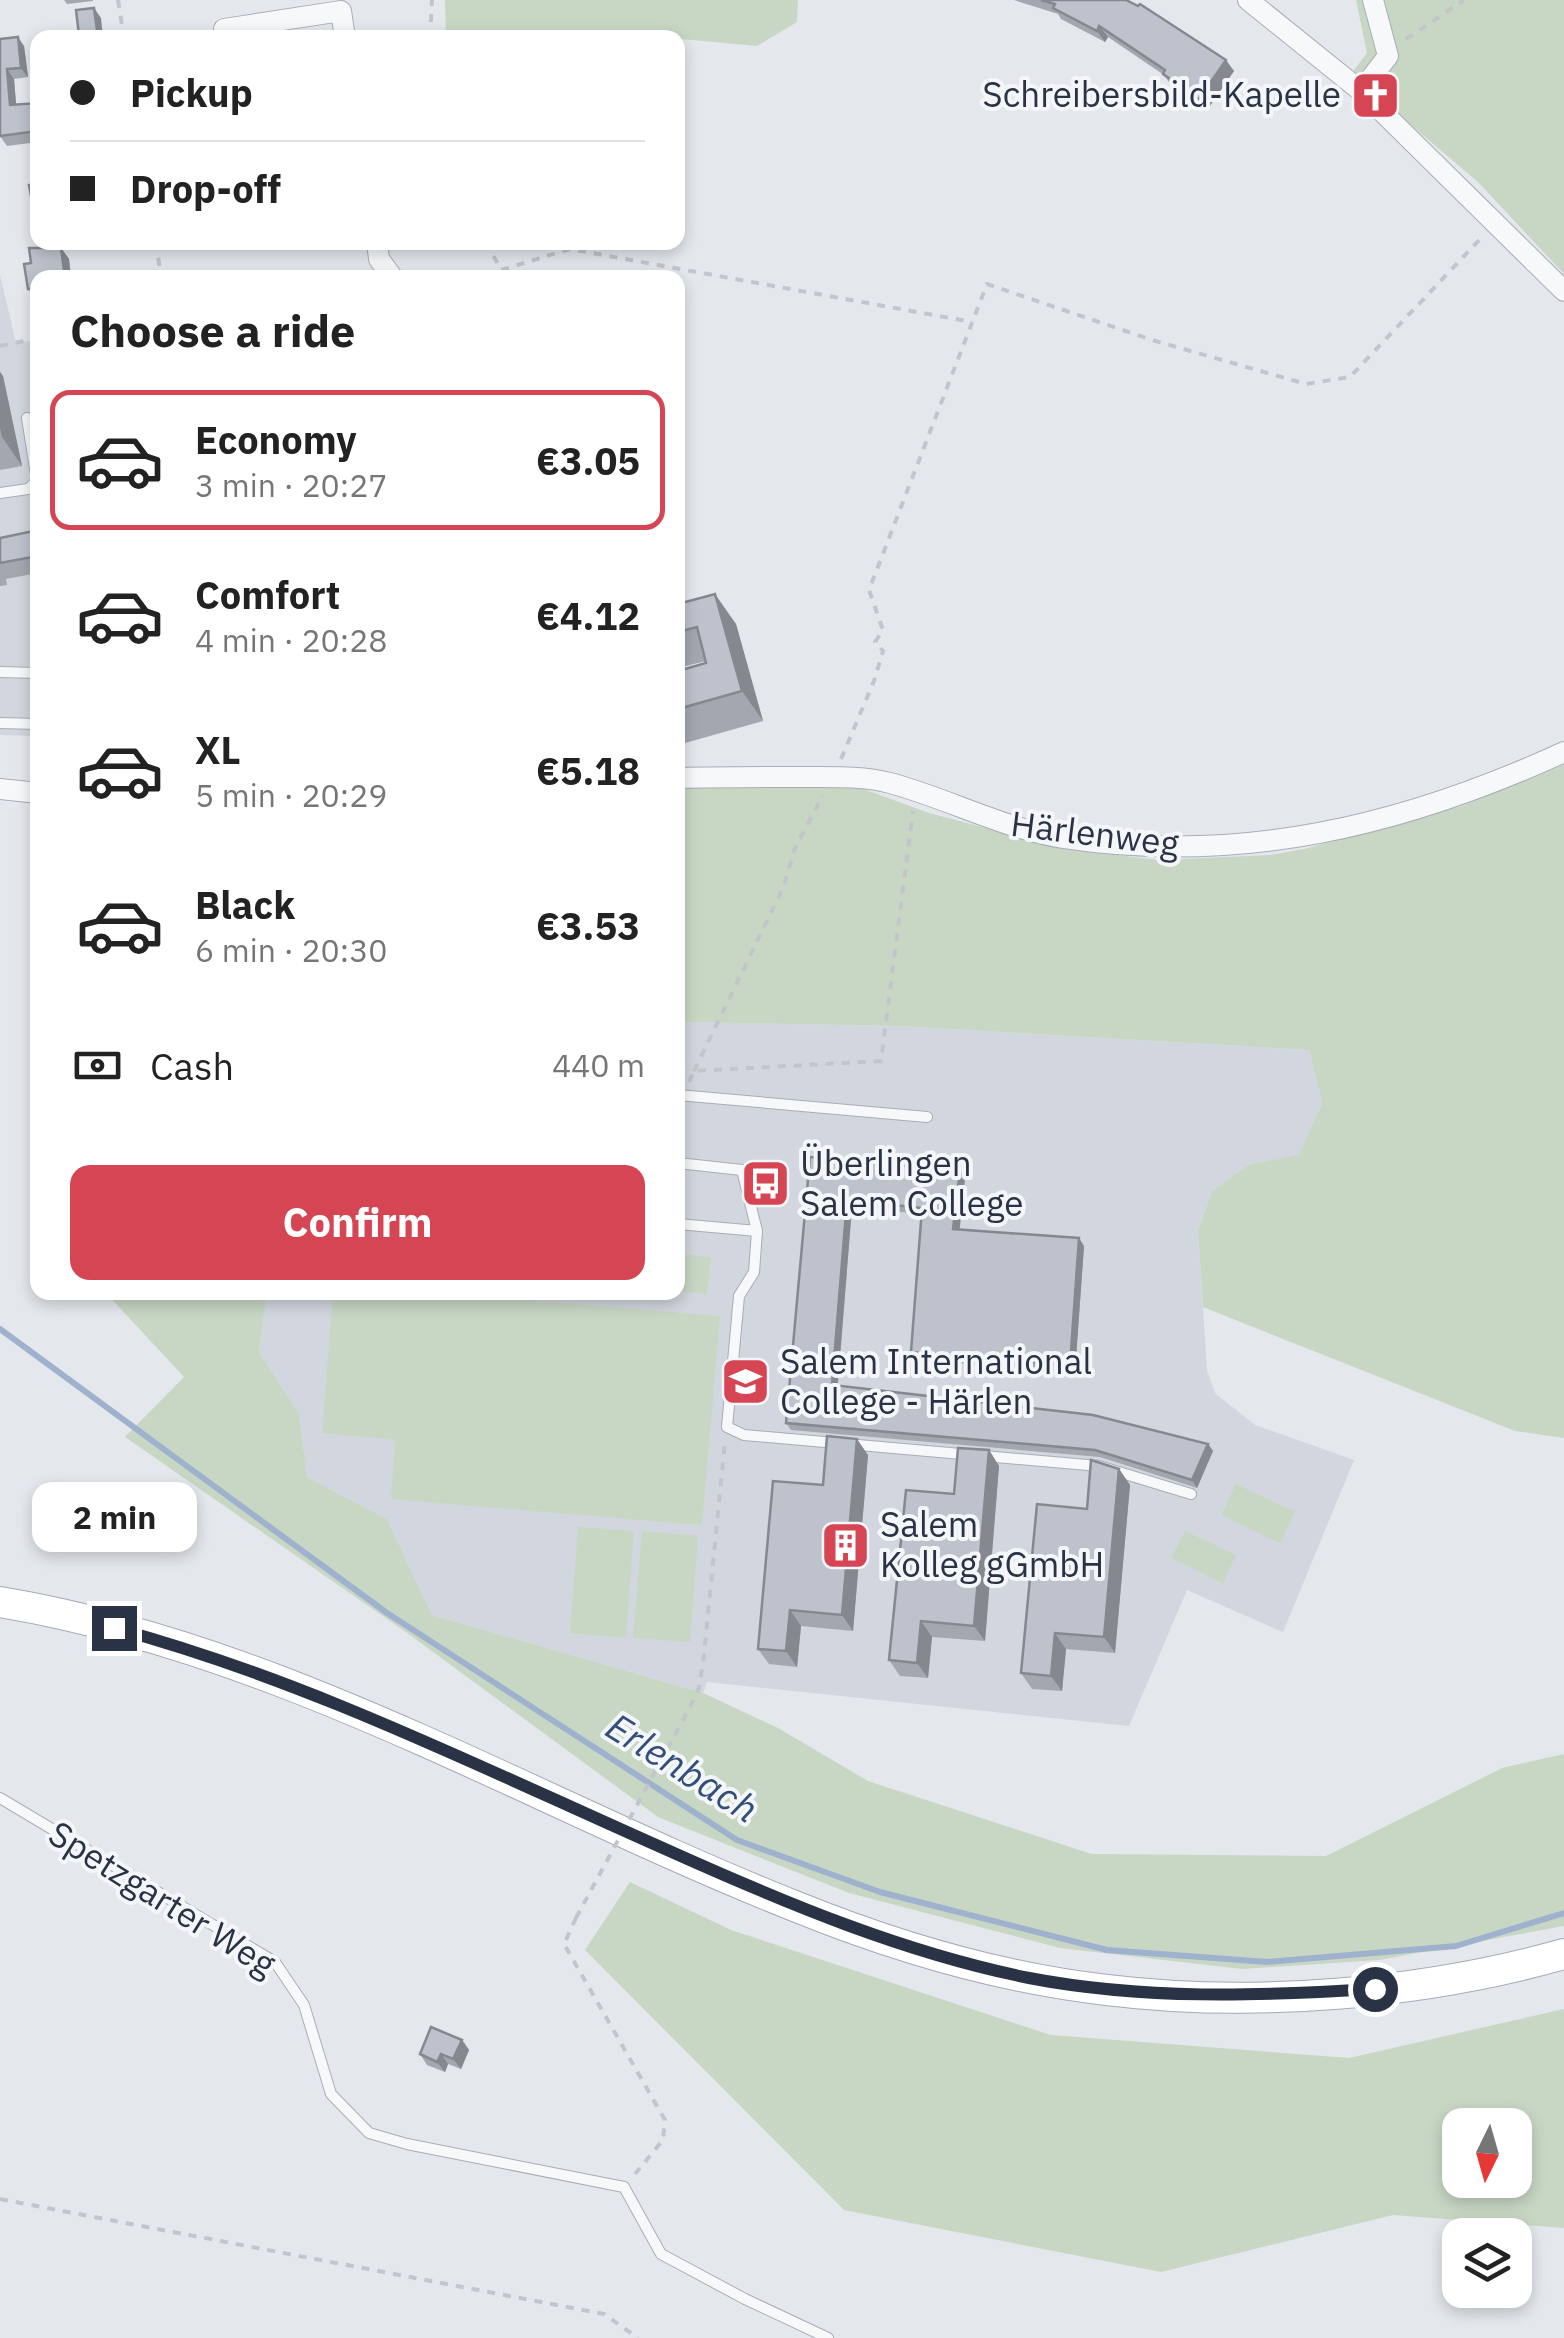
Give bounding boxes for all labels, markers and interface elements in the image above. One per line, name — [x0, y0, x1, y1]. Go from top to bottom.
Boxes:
text: Pickup — [130, 68, 253, 117]
church icon: Schreibersbild-Kapelle — [1350, 69, 1402, 121]
place label: Schreibersbild-Kapelle — [982, 71, 1341, 117]
text: Drop-off — [130, 164, 281, 213]
text: Choose a ride — [70, 301, 355, 359]
icon: car — [75, 415, 165, 505]
text: Economy — [195, 415, 357, 464]
text: €3.05 — [536, 436, 640, 485]
text: 3 min · 20:27 — [195, 464, 388, 506]
icon: car — [75, 570, 165, 660]
text: Comfort — [195, 570, 340, 619]
text: €4.12 — [536, 591, 640, 640]
text: 4 min · 20:28 — [195, 619, 388, 661]
icon: car — [75, 725, 165, 815]
text: XL — [195, 725, 241, 774]
text: €5.18 — [536, 746, 640, 795]
text: 5 min · 20:29 — [195, 774, 388, 816]
street label: Härlenweg — [1008, 800, 1182, 866]
icon: car — [75, 880, 165, 970]
text: Black — [195, 880, 295, 929]
text: €3.53 — [536, 901, 640, 950]
text: 6 min · 20:30 — [195, 929, 388, 971]
icon: cash — [70, 1038, 125, 1093]
text: Cash — [150, 1041, 234, 1090]
text: 440 m — [552, 1044, 645, 1086]
place label: Überlingen Salem College — [800, 1140, 1023, 1226]
bus stop icon: Überlingen Salem College — [739, 1158, 791, 1210]
button: Confirm — [70, 1165, 645, 1280]
place label: Salem International College - Härlen — [780, 1338, 1092, 1424]
school or university icon: Salem International College - Härlen — [719, 1356, 771, 1408]
callout: 2 min — [32, 1483, 196, 1553]
text: 2 min — [73, 1496, 156, 1538]
place label: Salem Kolleg gGmbH — [880, 1501, 1104, 1587]
building icon: Salem Kolleg gGmbH — [819, 1519, 871, 1571]
route end — [92, 1606, 137, 1651]
water label: Erlenbach — [598, 1701, 768, 1833]
street label: Spetzgarter Weg — [40, 1810, 285, 1987]
route start — [1353, 1967, 1398, 2012]
north arrow — [1442, 2108, 1532, 2198]
map controls — [1442, 2108, 1532, 2308]
button: layers — [1442, 2218, 1532, 2308]

